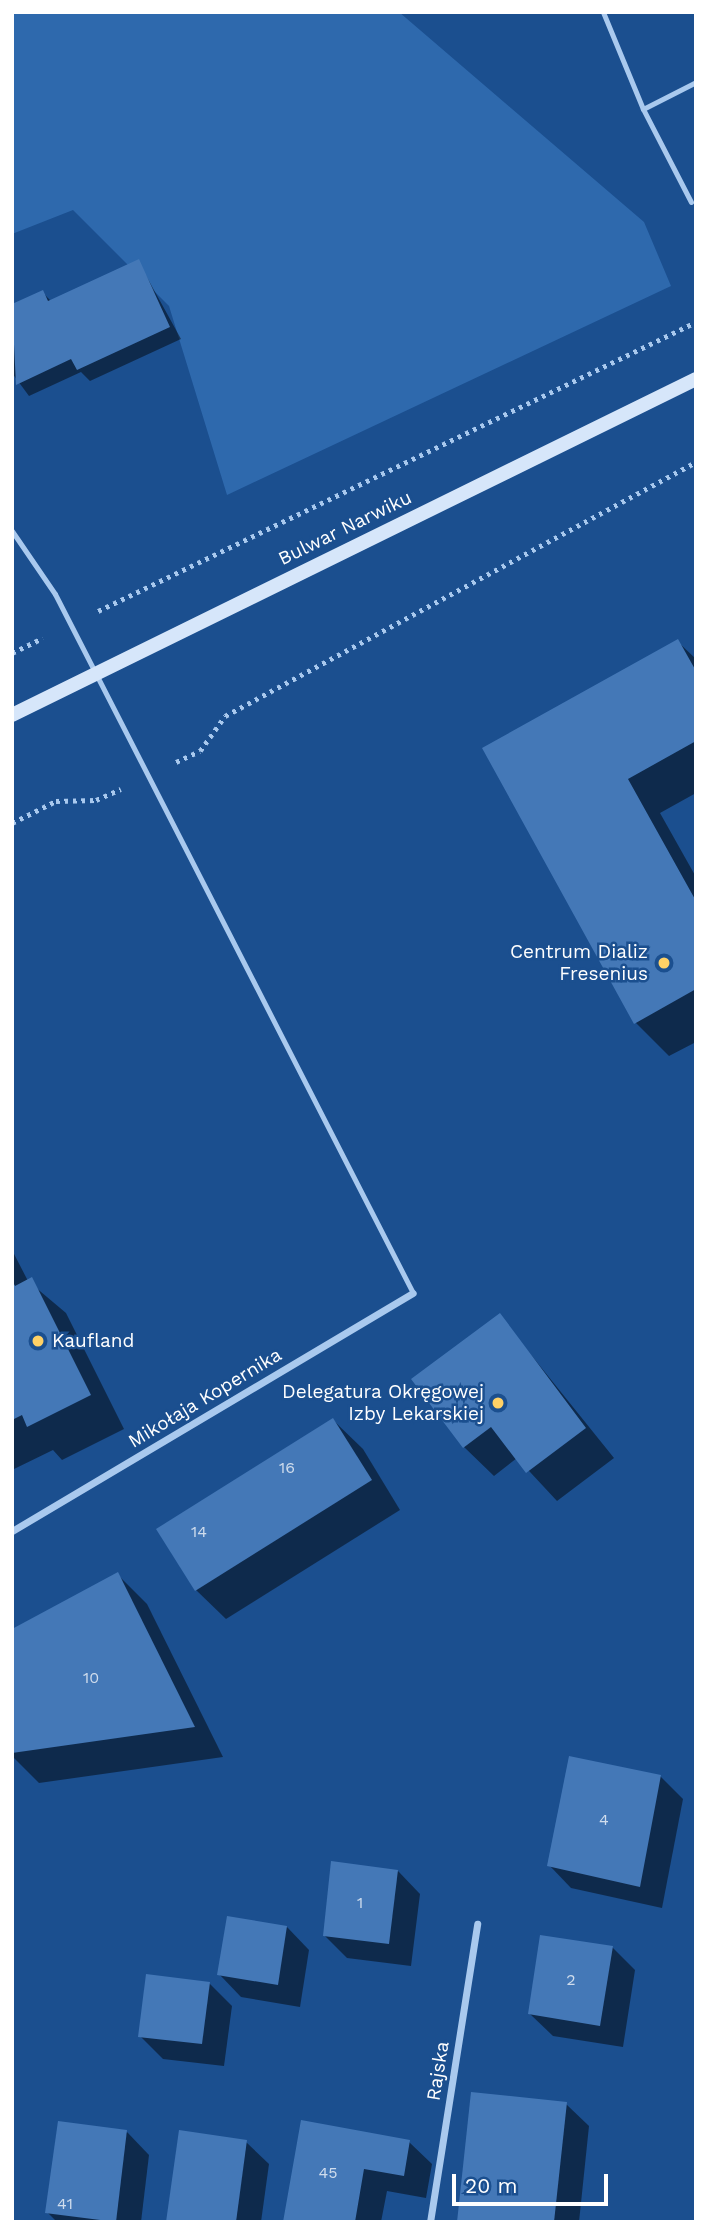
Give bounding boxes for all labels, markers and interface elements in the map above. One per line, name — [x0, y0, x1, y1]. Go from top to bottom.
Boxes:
street label: Bulwar Narwiku — [274, 486, 416, 570]
place label: Centrum Dializ Fresenius — [510, 941, 648, 985]
marker: Centrum Dializ Fresenius — [654, 953, 674, 973]
place label: Kaufland — [52, 1330, 134, 1352]
marker: Kaufland — [30, 1333, 46, 1349]
street label: Mikołaja Kopernika — [124, 1343, 286, 1453]
place label: Delegatura Okręgowej Izby Lekarskiej — [282, 1381, 484, 1425]
marker: Delegatura Okręgowej Izby Lekarskiej — [490, 1395, 506, 1411]
house number: 16 — [279, 1458, 295, 1478]
house number: 14 — [191, 1522, 207, 1542]
house number: 10 — [83, 1668, 99, 1688]
house number: 4 — [599, 1810, 609, 1830]
house number: 1 — [357, 1893, 363, 1913]
house number: 2 — [566, 1970, 576, 1990]
street label: Rajska — [422, 2040, 454, 2102]
scale bar — [456, 2160, 612, 2204]
house number: 45 — [318, 2163, 338, 2183]
text: 20 m — [465, 2173, 517, 2198]
house number: 41 — [57, 2194, 73, 2214]

